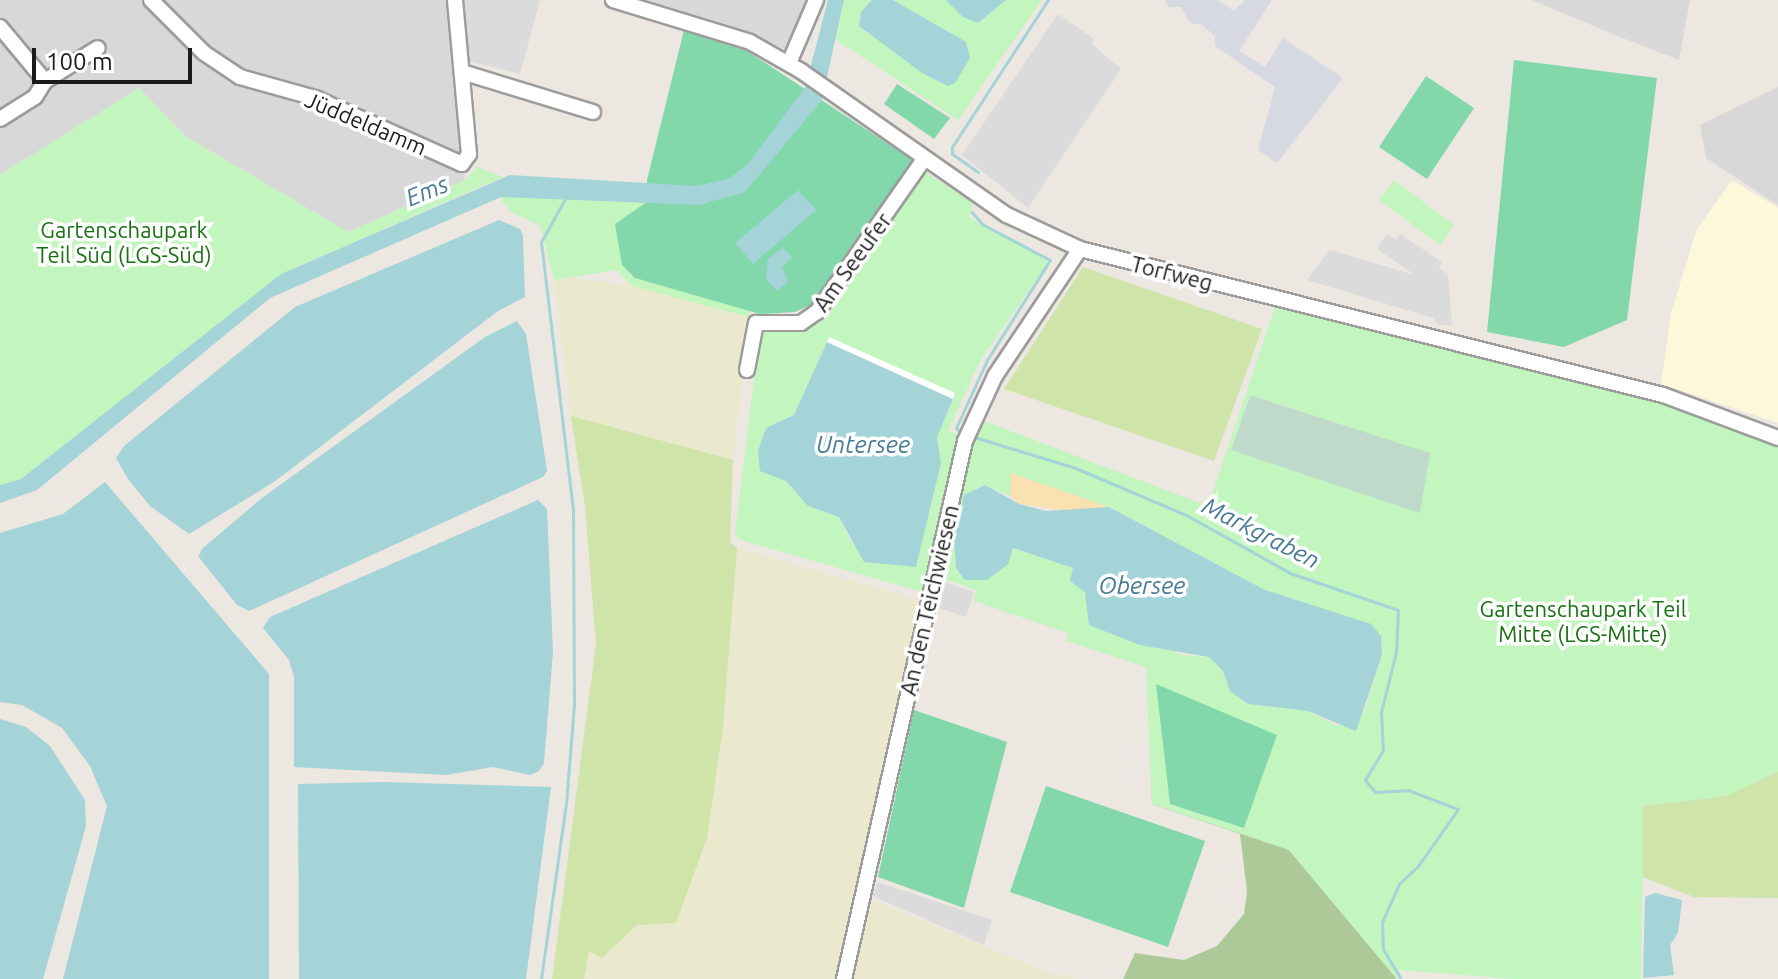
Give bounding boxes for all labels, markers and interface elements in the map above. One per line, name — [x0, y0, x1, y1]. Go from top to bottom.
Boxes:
scale bar — [36, 32, 196, 82]
text: 100 m — [46, 48, 113, 75]
street label: Jüddeldamm — [301, 86, 431, 160]
water label: Ems — [402, 170, 452, 212]
street label: Am Seeufer — [807, 208, 897, 316]
park label: Gartenschaupark Teil Süd (LGS-Süd) — [36, 216, 212, 268]
street label: Torfweg — [1129, 250, 1215, 296]
water label: Untersee — [816, 431, 910, 459]
water label: Markgraben — [1198, 491, 1324, 575]
street label: An den Teichwiesen — [894, 502, 964, 698]
water label: Obersee — [1099, 572, 1185, 600]
park label: Gartenschaupark Teil Mitte (LGS-Mitte) — [1480, 595, 1686, 646]

